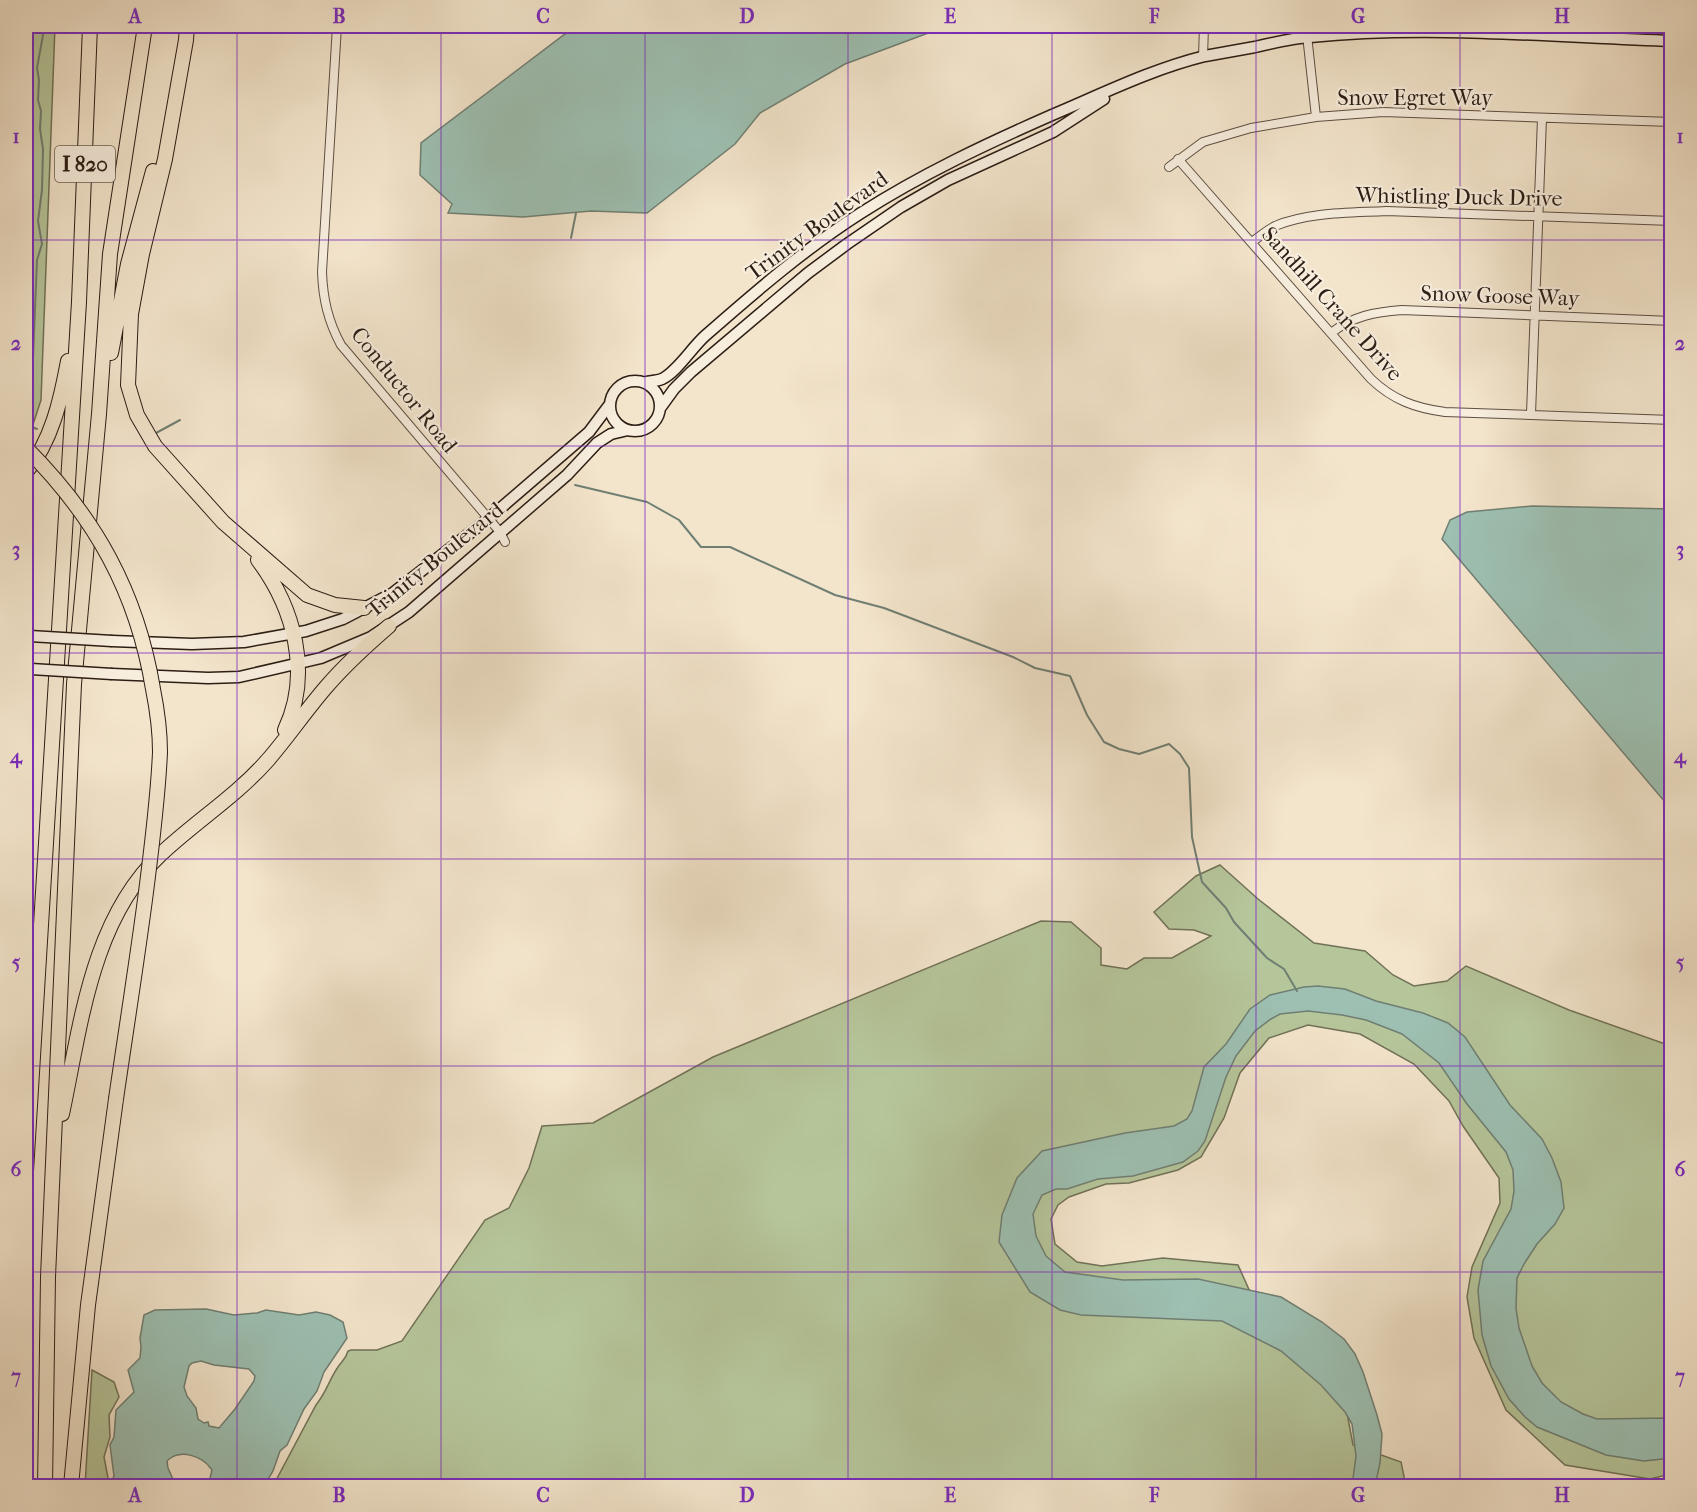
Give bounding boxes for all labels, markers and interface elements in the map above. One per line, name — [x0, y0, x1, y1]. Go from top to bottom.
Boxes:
text: A — [127, 5, 143, 28]
text: B — [332, 5, 346, 28]
text: C — [536, 5, 550, 28]
text: D — [739, 5, 755, 28]
text: E — [944, 5, 956, 28]
text: F — [1148, 5, 1160, 28]
text: G — [1351, 5, 1365, 28]
text: H — [1554, 5, 1570, 28]
street label: Snow Egret Way — [1337, 85, 1494, 111]
text: 1 — [12, 125, 20, 148]
text: 1 — [1676, 125, 1684, 148]
road number: I 820 — [55, 146, 115, 182]
street label: Trinity Boulevard — [741, 165, 894, 286]
street label: Whistling Duck Drive — [1354, 182, 1563, 212]
street label: Sandhill Crane Drive — [1256, 222, 1408, 386]
street label: Snow Goose Way — [1420, 280, 1581, 312]
street label: Conductor Road — [345, 322, 463, 459]
text: 2 — [11, 332, 21, 355]
text: 2 — [1675, 332, 1685, 355]
street label: Trinity Boulevard — [361, 496, 510, 623]
text: 3 — [12, 538, 20, 561]
text: 3 — [1676, 538, 1684, 561]
text: 4 — [9, 745, 23, 769]
text: 4 — [1673, 745, 1687, 769]
text: 5 — [12, 951, 21, 974]
text: 5 — [1676, 951, 1685, 974]
text: 6 — [11, 1158, 23, 1181]
text: 6 — [1675, 1158, 1687, 1181]
text: 7 — [10, 1365, 21, 1388]
text: 7 — [1674, 1365, 1685, 1388]
text: A — [127, 1484, 143, 1507]
text: B — [332, 1484, 346, 1507]
text: C — [536, 1484, 550, 1507]
text: D — [739, 1484, 755, 1507]
text: E — [944, 1484, 956, 1507]
text: F — [1148, 1484, 1160, 1507]
text: G — [1351, 1484, 1365, 1507]
text: H — [1554, 1484, 1570, 1507]

